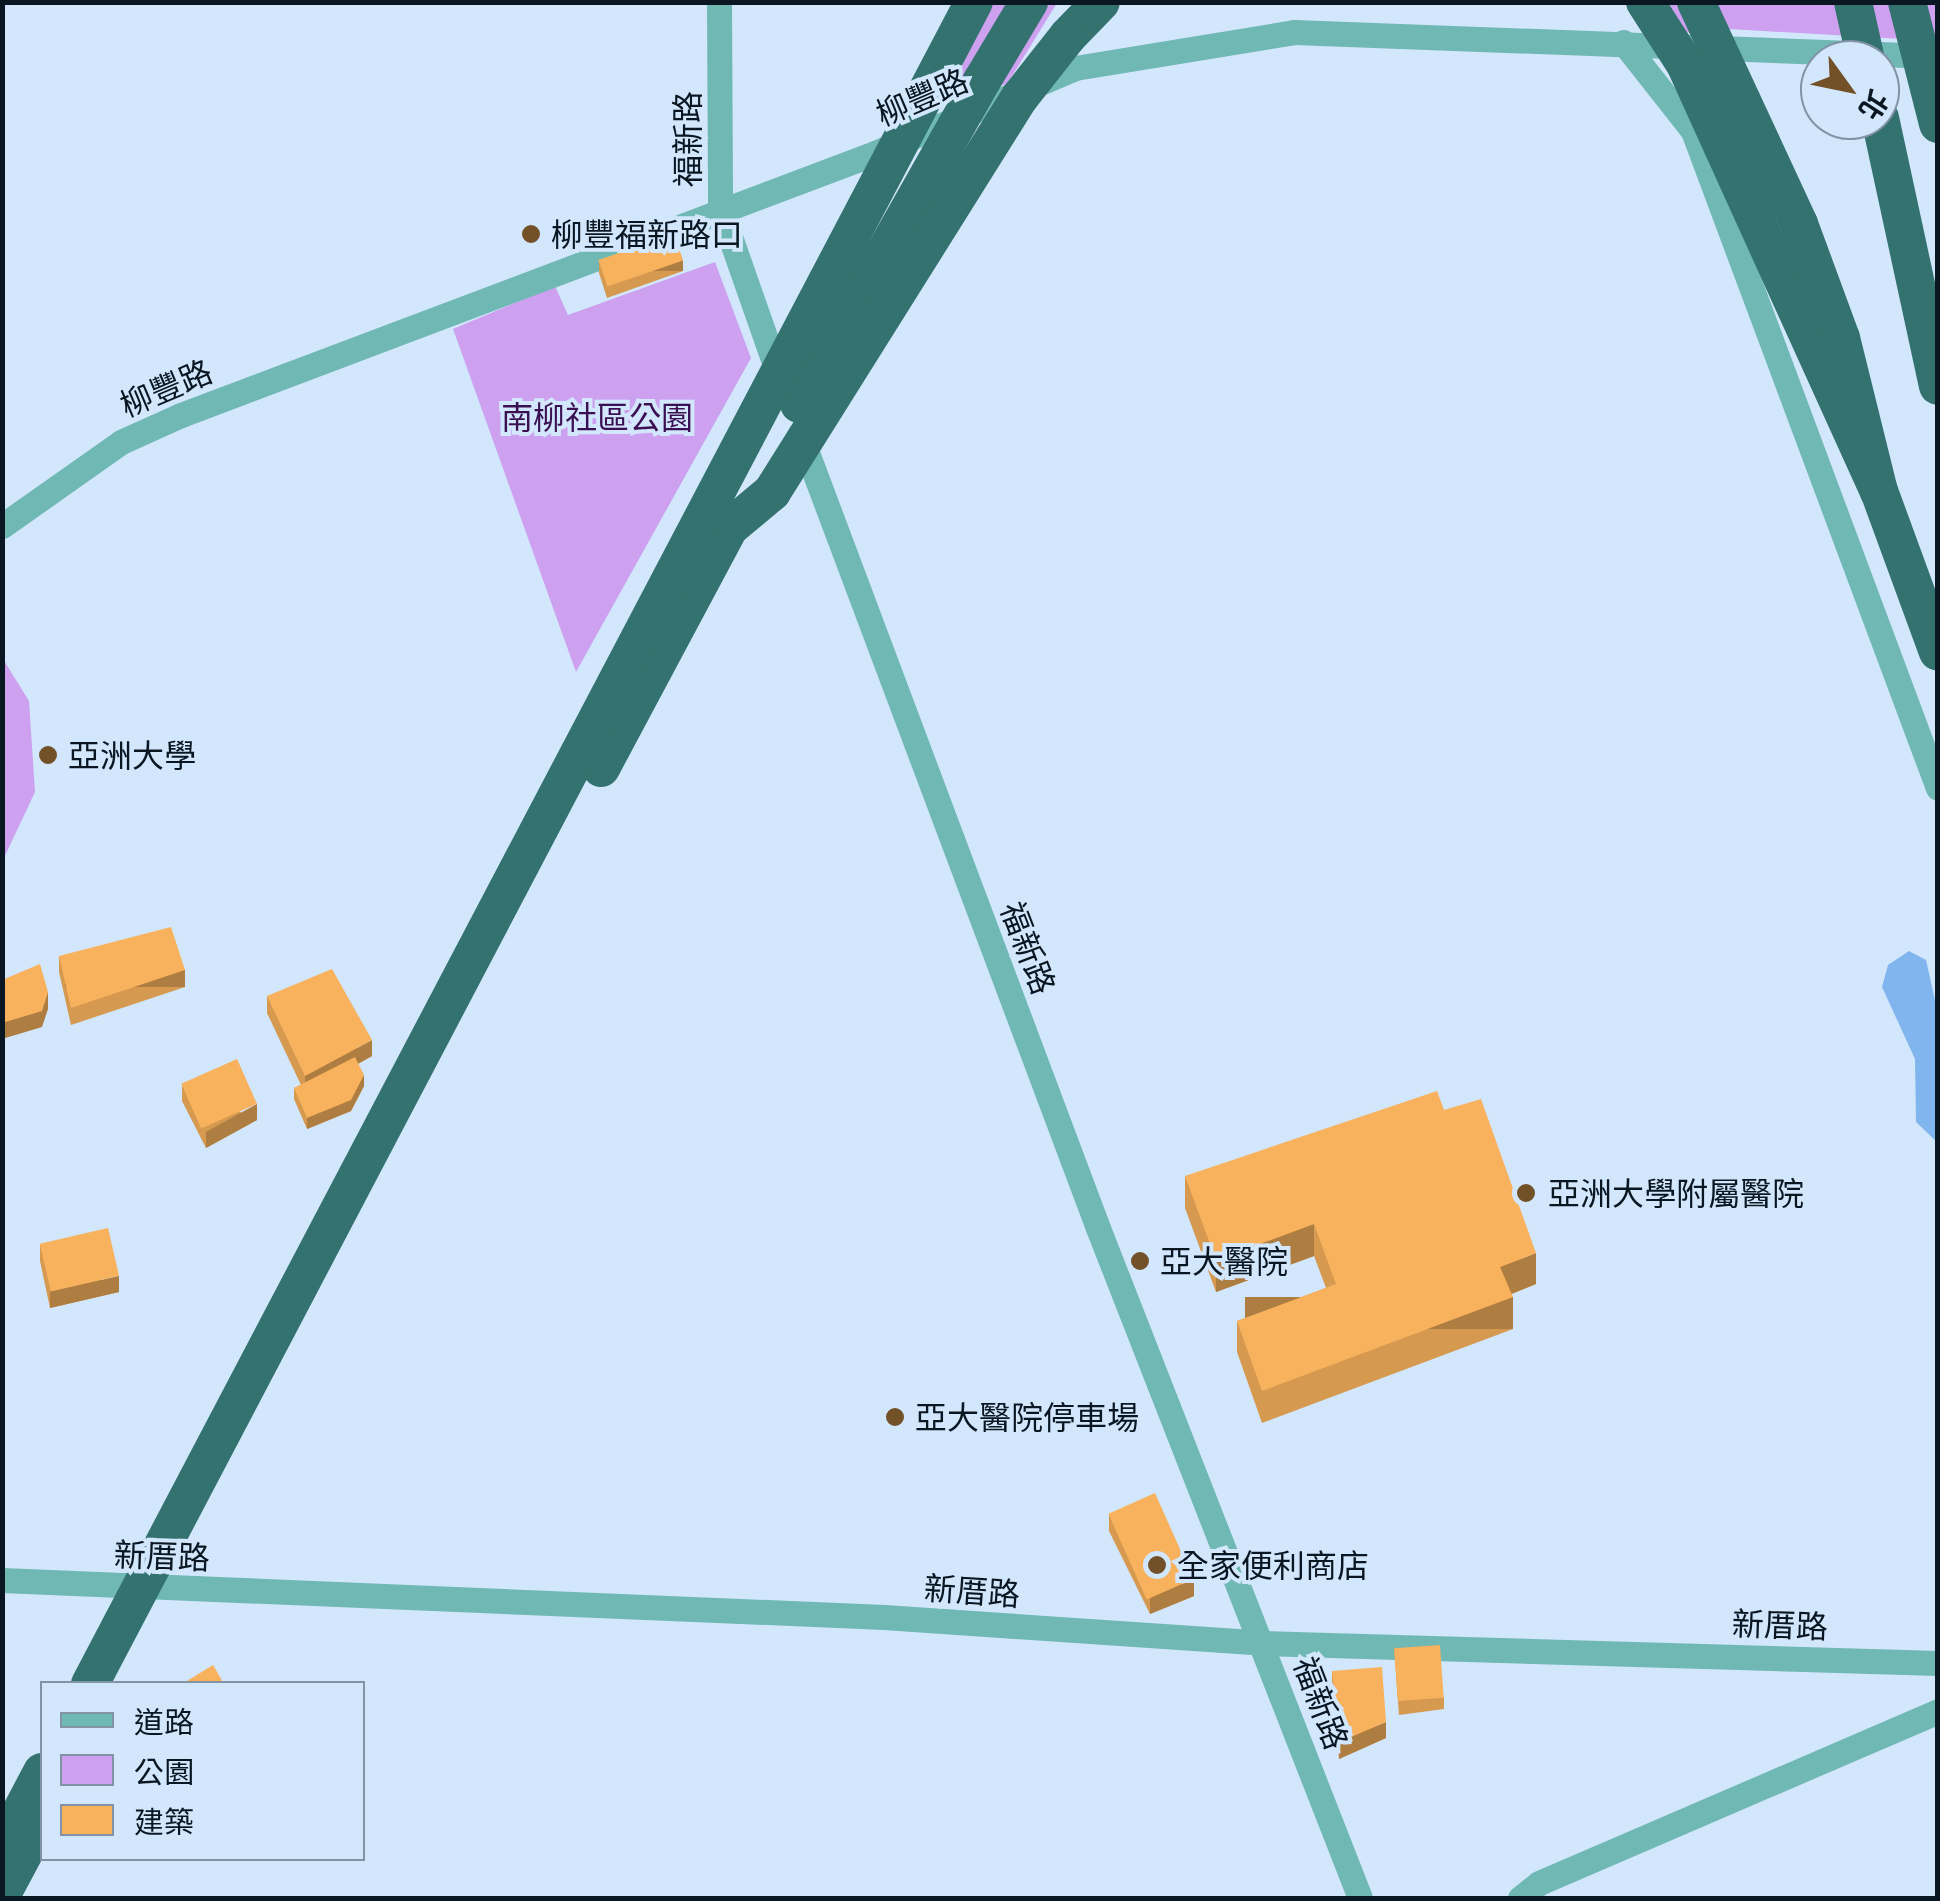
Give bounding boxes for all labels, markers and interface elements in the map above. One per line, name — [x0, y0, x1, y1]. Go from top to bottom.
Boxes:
north arrow — [1800, 40, 1900, 140]
street label: 柳豐路 — [870, 61, 974, 133]
text: 北 — [1853, 85, 1895, 126]
street label: 福新路 — [668, 91, 706, 187]
place label: 柳豐福新路口 — [551, 215, 743, 253]
marker: 柳豐福新路口 — [520, 223, 542, 245]
street label: 柳豐路 — [114, 352, 218, 424]
park label: 南柳社區公園 — [501, 398, 693, 436]
place label: 亞洲大學 — [68, 736, 196, 774]
marker: 亞洲大學 — [37, 744, 59, 766]
street label: 福新路 — [993, 896, 1063, 1000]
place label: 亞洲大學附屬醫院 — [1548, 1174, 1804, 1212]
marker: 亞洲大學附屬醫院 — [1513, 1180, 1539, 1206]
place label: 亞大醫院 — [1160, 1242, 1288, 1280]
marker: 亞大醫院 — [1129, 1250, 1151, 1272]
place label: 亞大醫院停車場 — [915, 1398, 1139, 1436]
marker: 亞大醫院停車場 — [884, 1406, 906, 1428]
street label: 新厝路 — [113, 1535, 211, 1577]
place label: 全家便利商店 — [1177, 1546, 1369, 1584]
marker: 全家便利商店 — [1146, 1554, 1168, 1576]
street label: 新厝路 — [923, 1568, 1021, 1614]
street label: 新厝路 — [1731, 1604, 1829, 1646]
street label: 福新路 — [1286, 1651, 1356, 1755]
legend — [40, 1681, 365, 1861]
text: 道路 — [134, 1705, 194, 1739]
text: 公園 — [134, 1755, 194, 1789]
text: 建築 — [134, 1805, 194, 1839]

